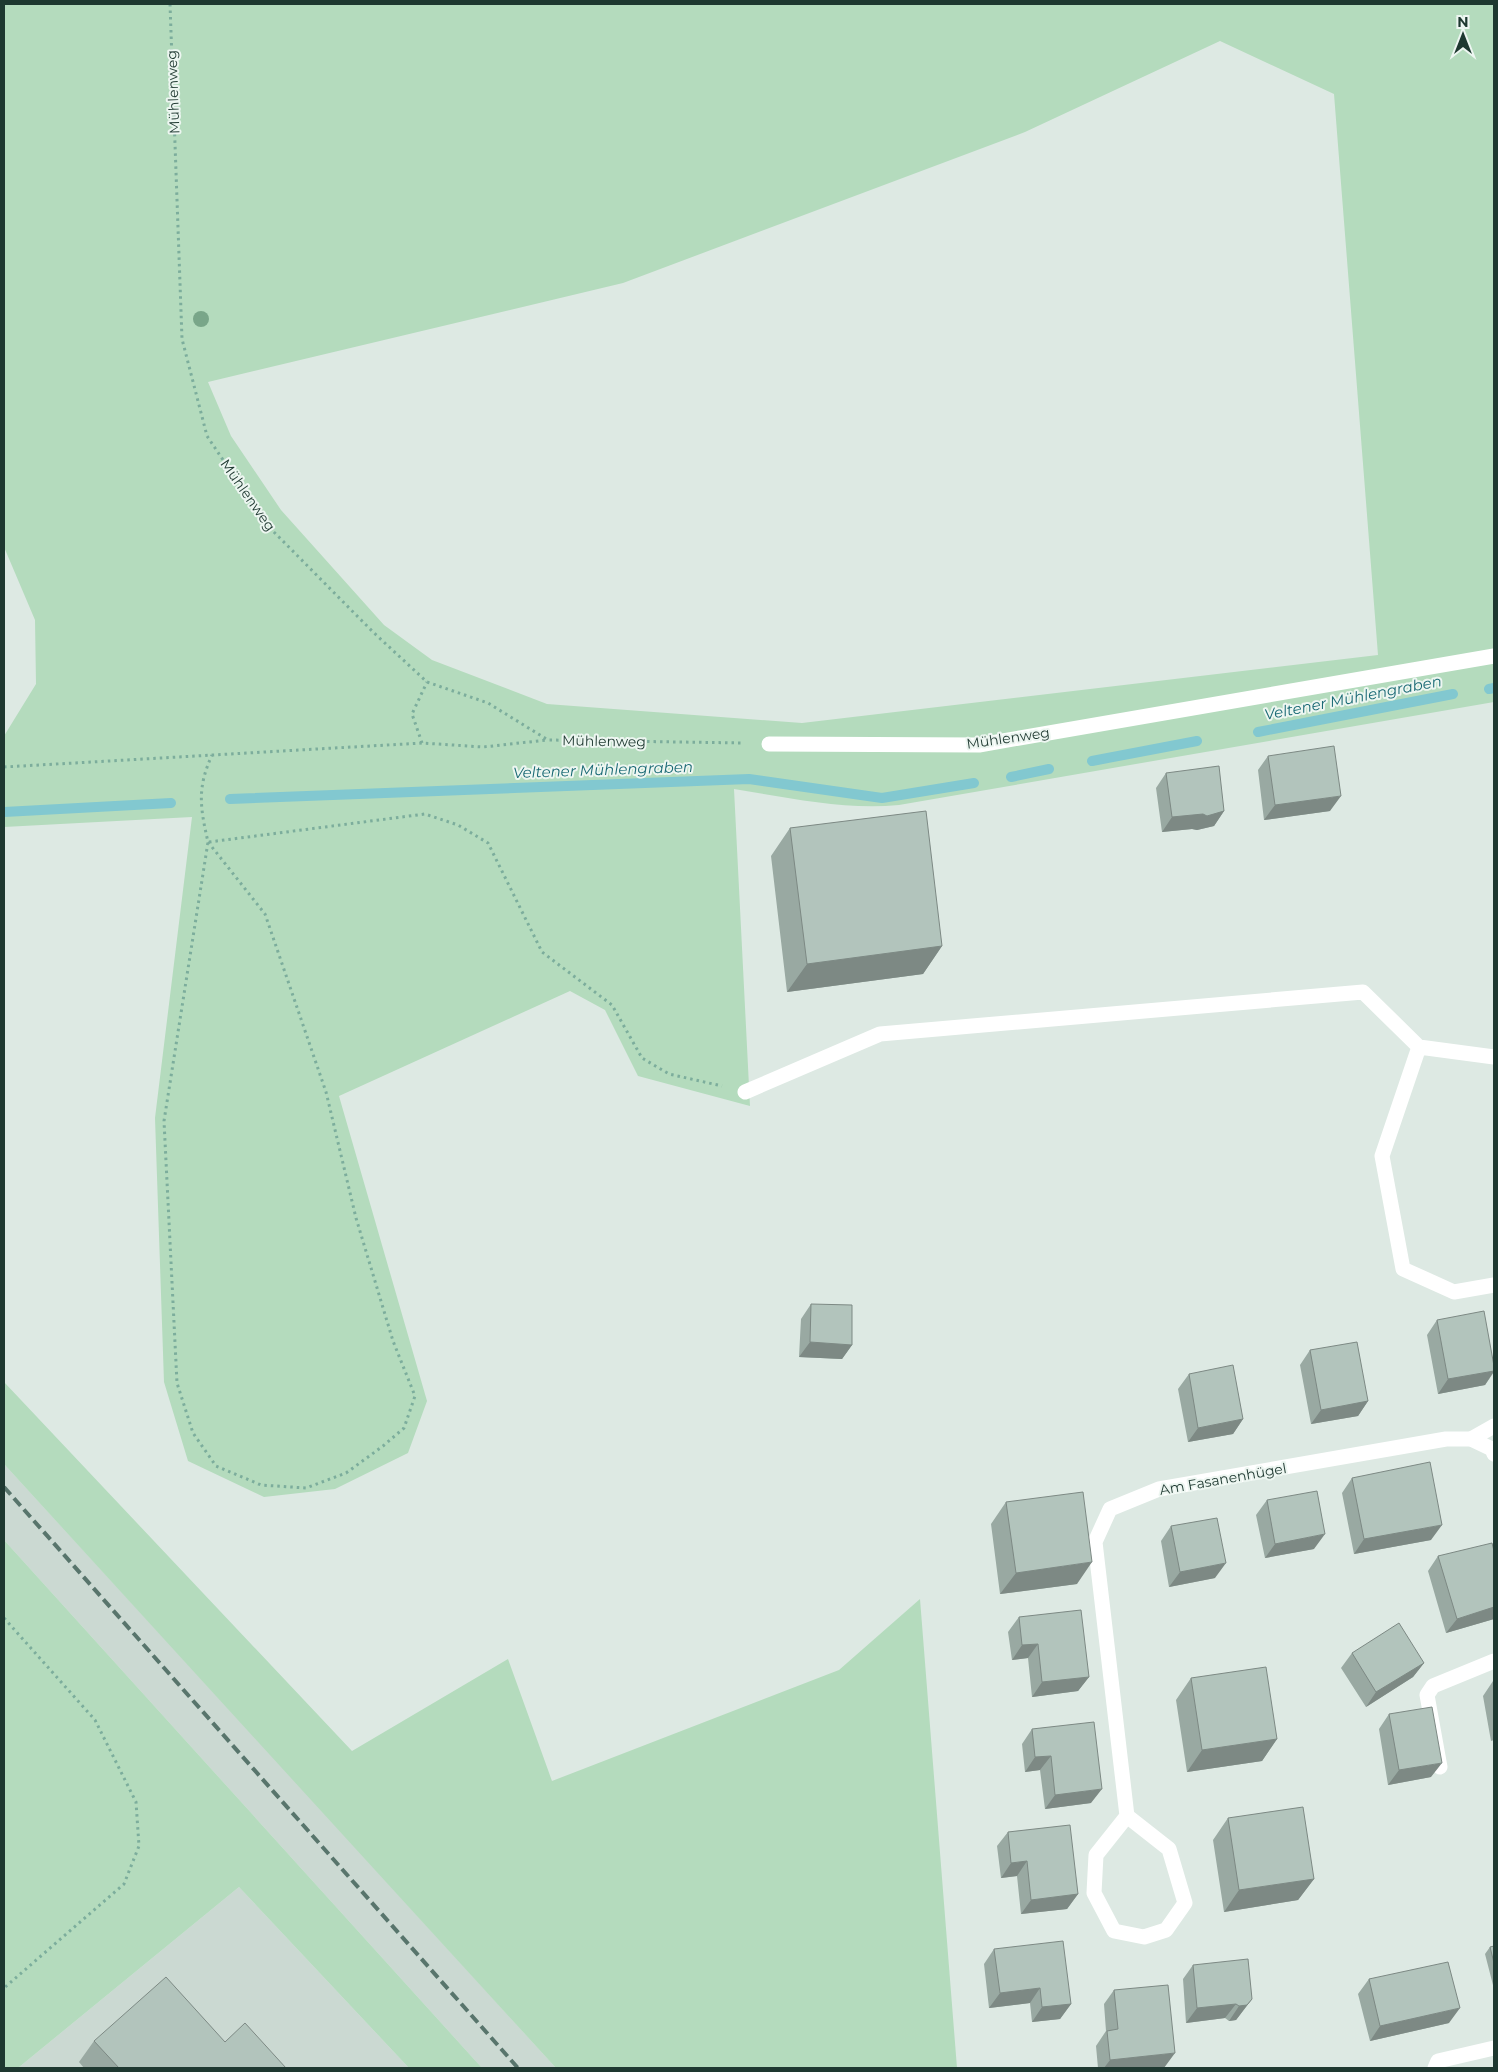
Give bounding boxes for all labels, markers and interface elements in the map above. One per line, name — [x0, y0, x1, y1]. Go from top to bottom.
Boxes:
north arrow — [1438, 10, 1488, 60]
text: N — [1457, 13, 1469, 31]
street label: Mühlenweg — [163, 50, 183, 134]
street label: Mühlenweg — [217, 455, 279, 535]
water label: Veltener Mühlengraben — [1263, 671, 1443, 724]
street label: Mühlenweg — [965, 723, 1051, 753]
street label: Mühlenweg — [562, 731, 646, 751]
water label: Veltener Mühlengraben — [513, 757, 693, 782]
street label: Am Fasanenhügel — [1158, 1459, 1288, 1499]

